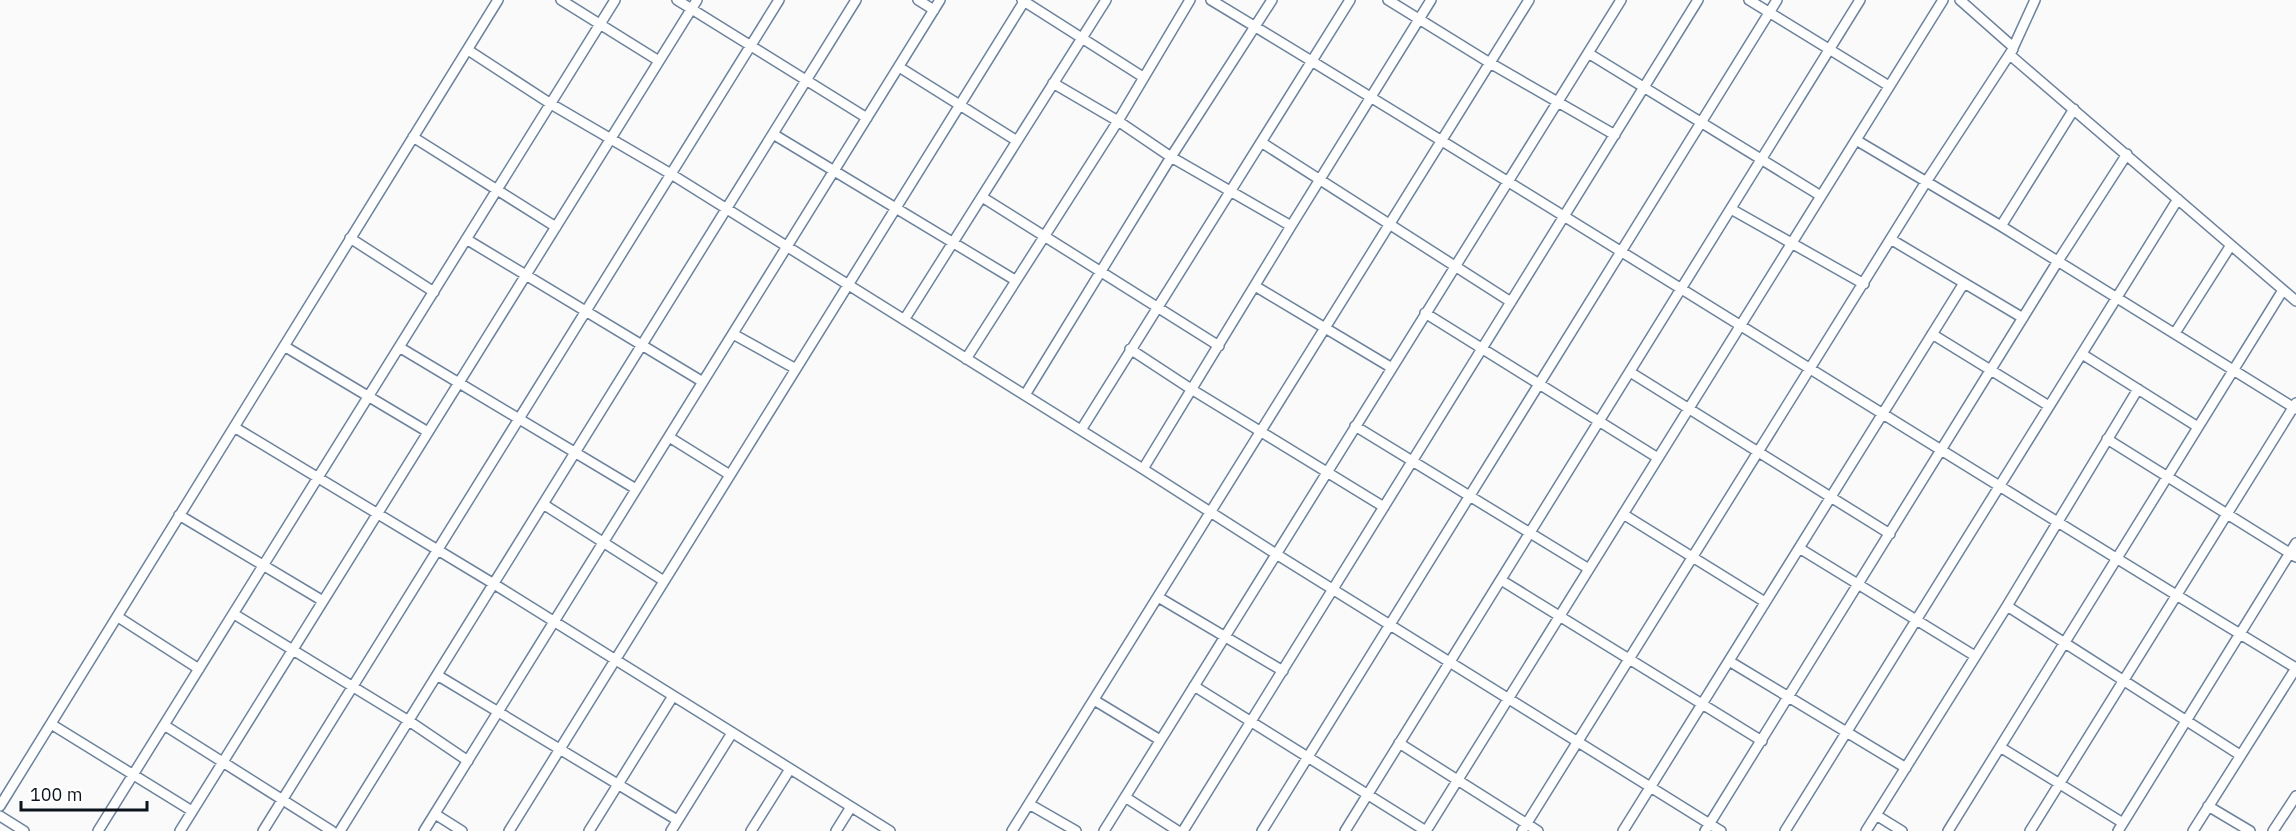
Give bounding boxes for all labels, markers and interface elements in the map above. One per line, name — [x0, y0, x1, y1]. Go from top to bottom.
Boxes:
scale bar — [21, 774, 147, 812]
text: 100 m — [30, 783, 82, 806]

